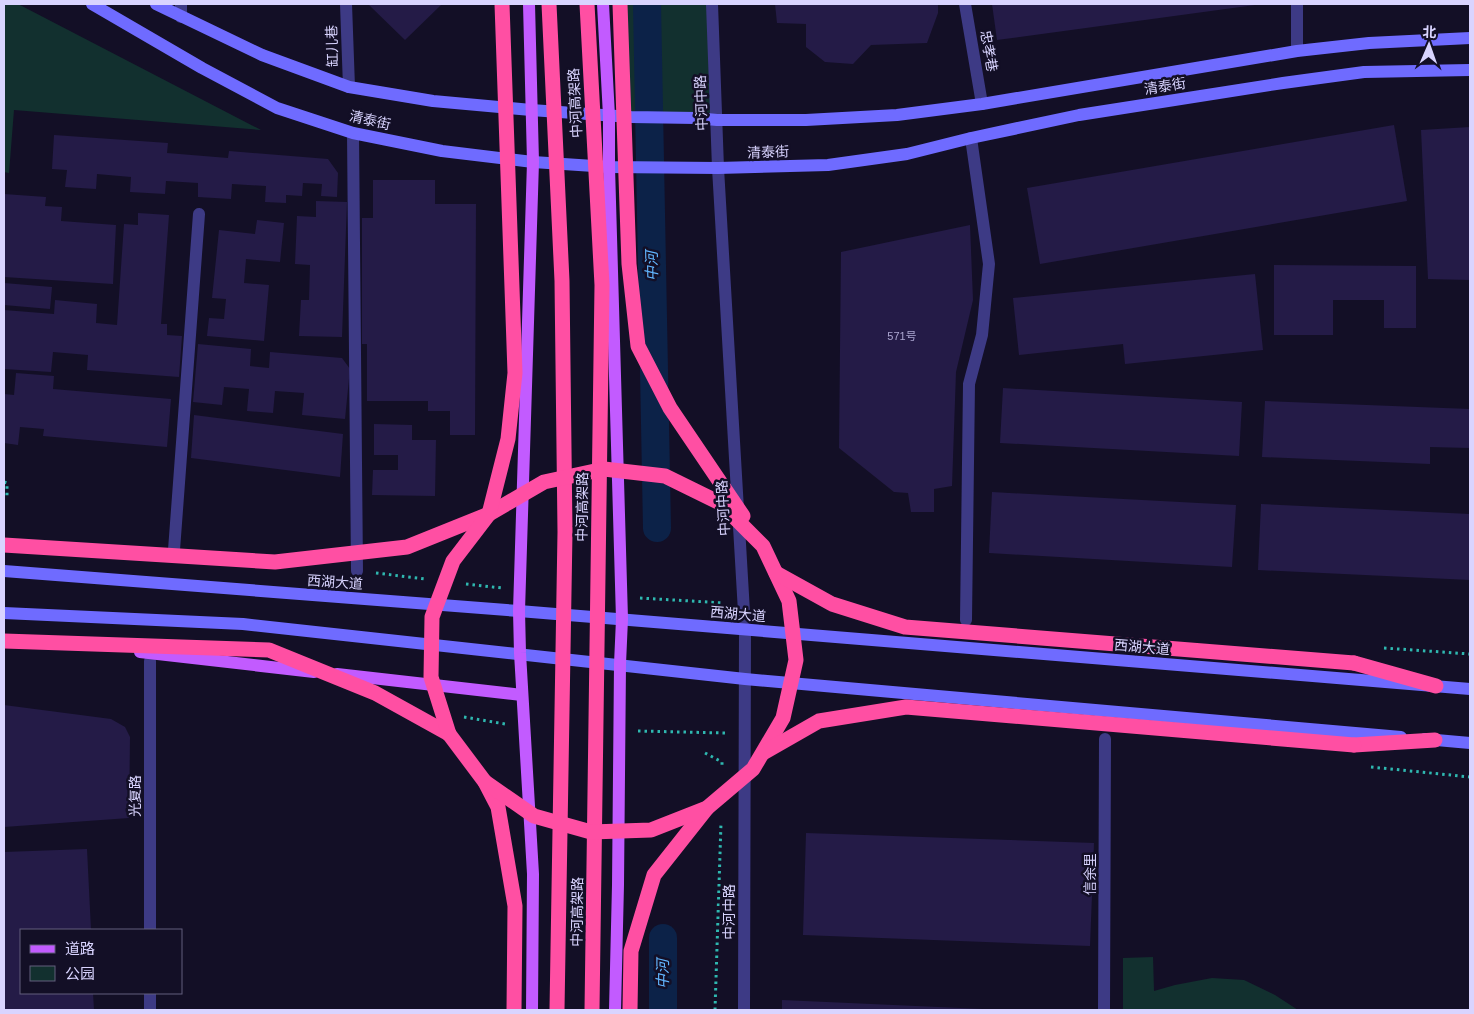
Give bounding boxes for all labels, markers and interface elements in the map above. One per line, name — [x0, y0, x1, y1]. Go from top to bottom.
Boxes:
north arrow — [1404, 20, 1454, 70]
text: 北 — [1422, 24, 1437, 40]
street label: 缸儿巷 — [323, 25, 341, 67]
street label: 忠孝巷 — [977, 29, 1001, 73]
street label: 中河高架路 — [565, 68, 585, 138]
street label: 中河中路 — [692, 75, 710, 131]
street label: 清泰街 — [1143, 75, 1187, 97]
street label: 清泰街 — [348, 107, 392, 133]
street label: 清泰街 — [747, 143, 789, 161]
water label: 中河 — [643, 248, 660, 281]
house number: 571号 — [887, 330, 917, 342]
street label: 中河高架路 — [573, 472, 591, 542]
street label: 中河中路 — [714, 480, 732, 536]
street label: 西湖大道 — [307, 572, 363, 592]
street label: 西湖大道 — [709, 604, 767, 624]
street label: 西湖大道 — [1113, 637, 1171, 657]
street label: 光复路 — [127, 775, 143, 817]
street label: 信余里 — [1082, 853, 1098, 895]
street label: 中河高架路 — [568, 877, 586, 947]
street label: 中河中路 — [721, 884, 737, 940]
legend — [20, 929, 182, 994]
text: 道路 — [65, 940, 95, 957]
water label: 中河 — [654, 956, 671, 989]
text: 公园 — [65, 965, 95, 982]

